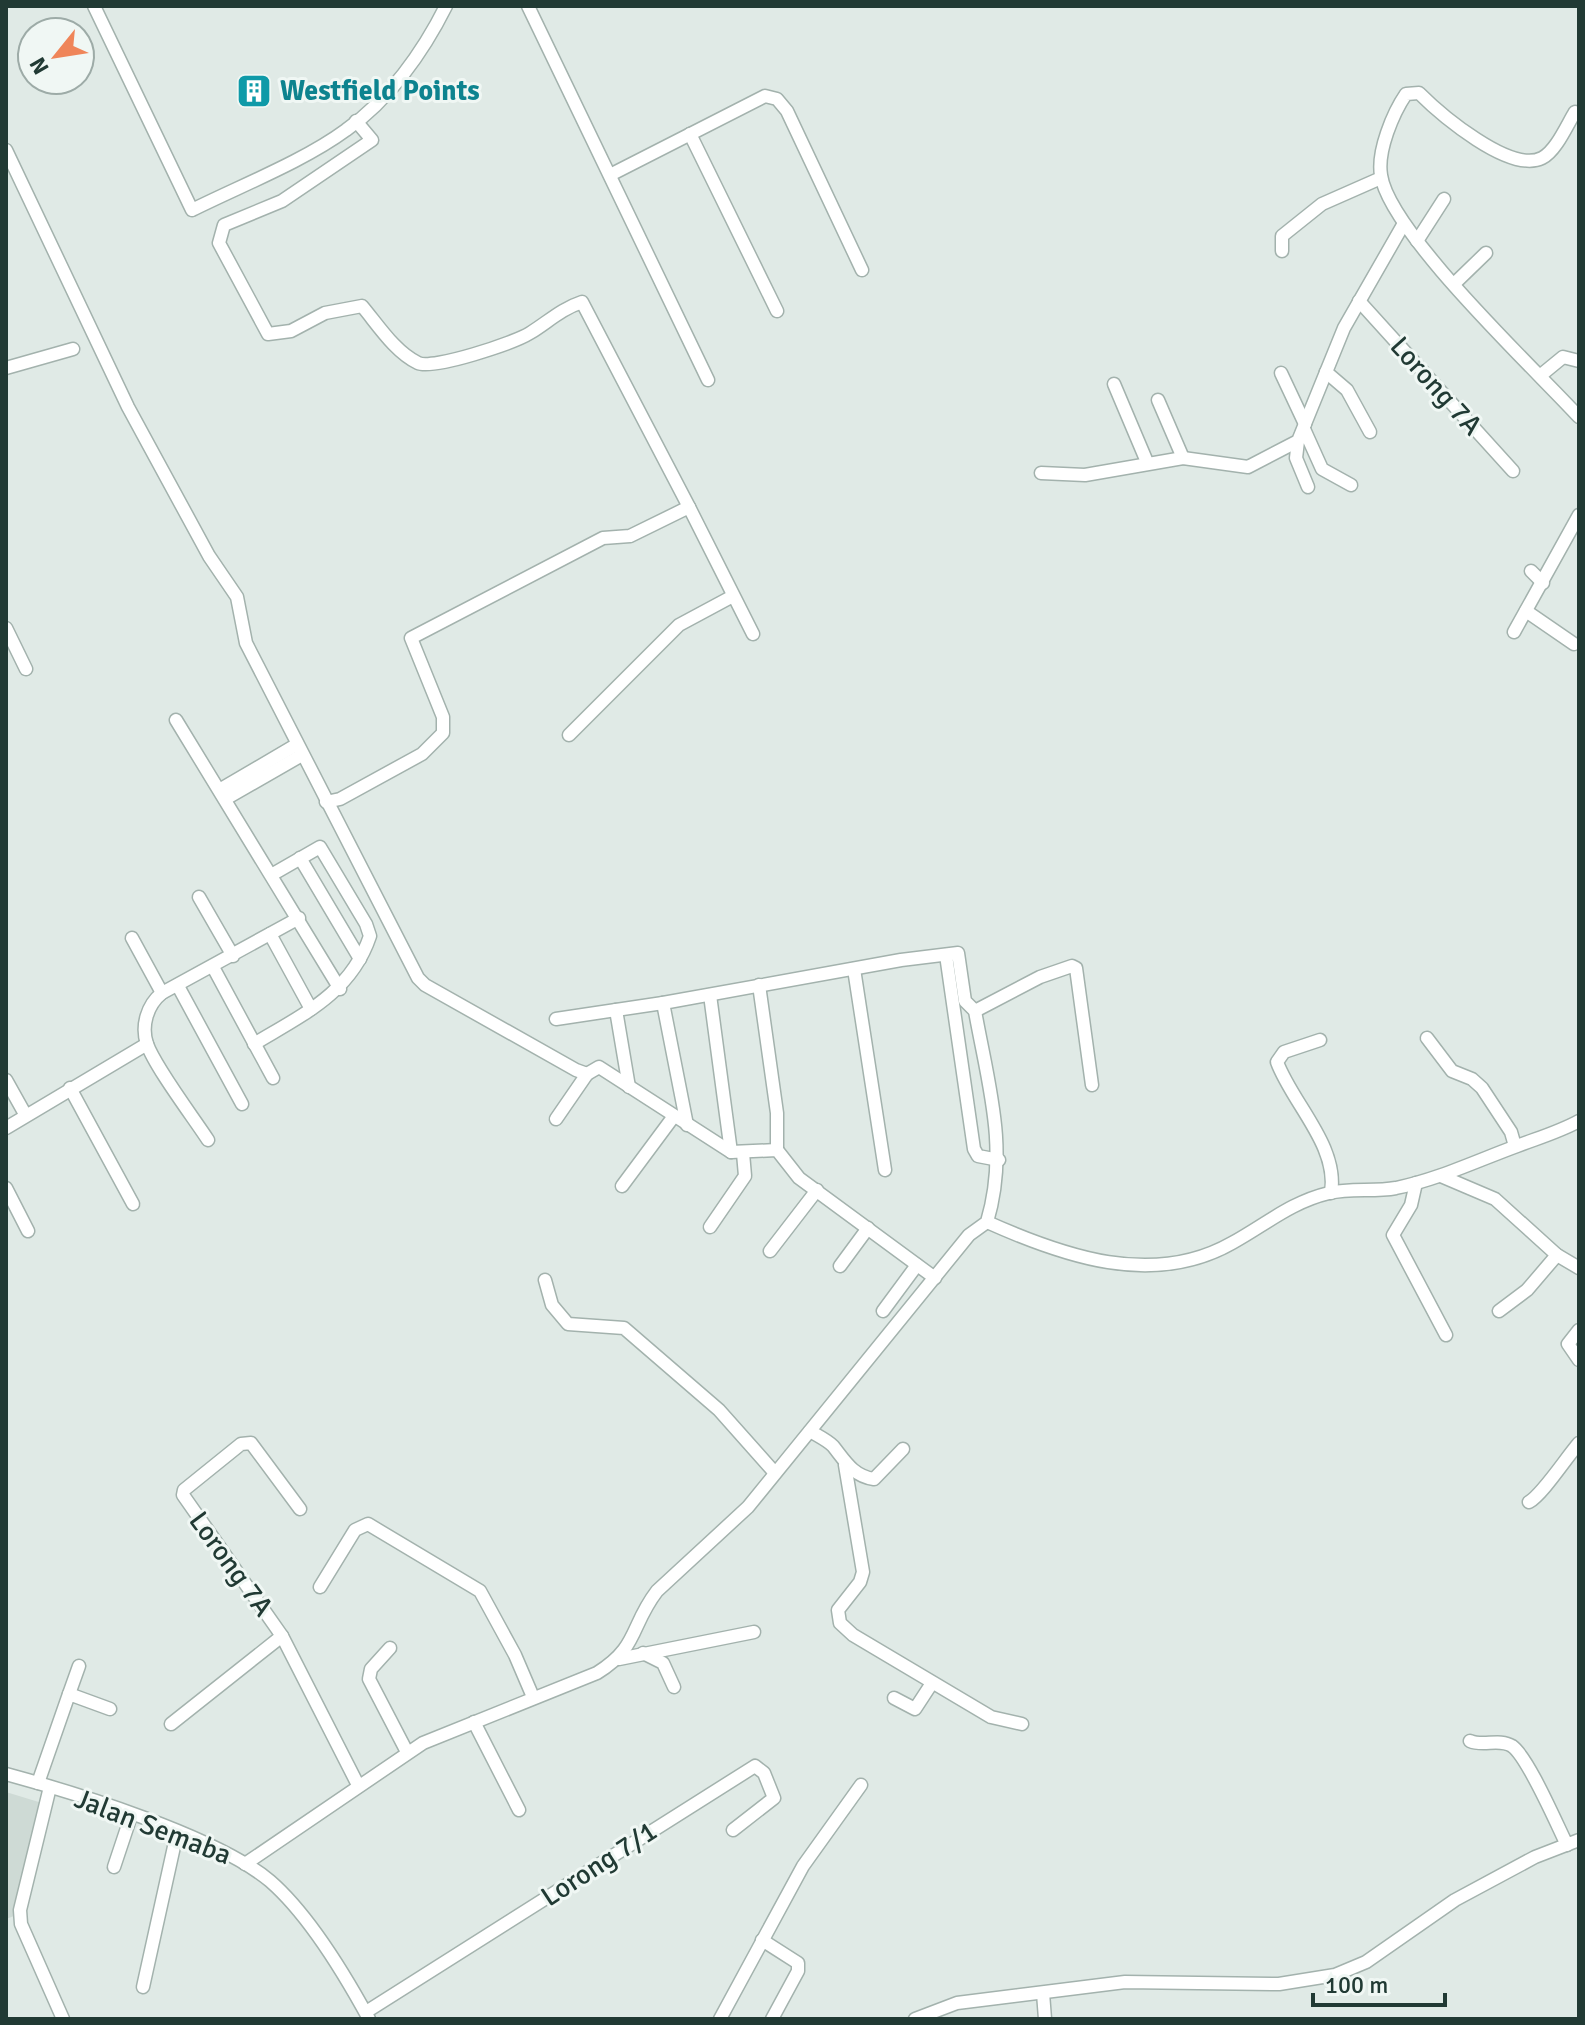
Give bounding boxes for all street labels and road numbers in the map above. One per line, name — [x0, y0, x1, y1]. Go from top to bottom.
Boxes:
street label: Lorong 7A — [1383, 330, 1489, 442]
street label: Lorong 7A — [182, 1505, 280, 1623]
street label: Jalan Semaba — [70, 1782, 236, 1872]
street label: Lorong 7/1 — [535, 1814, 663, 1914]

